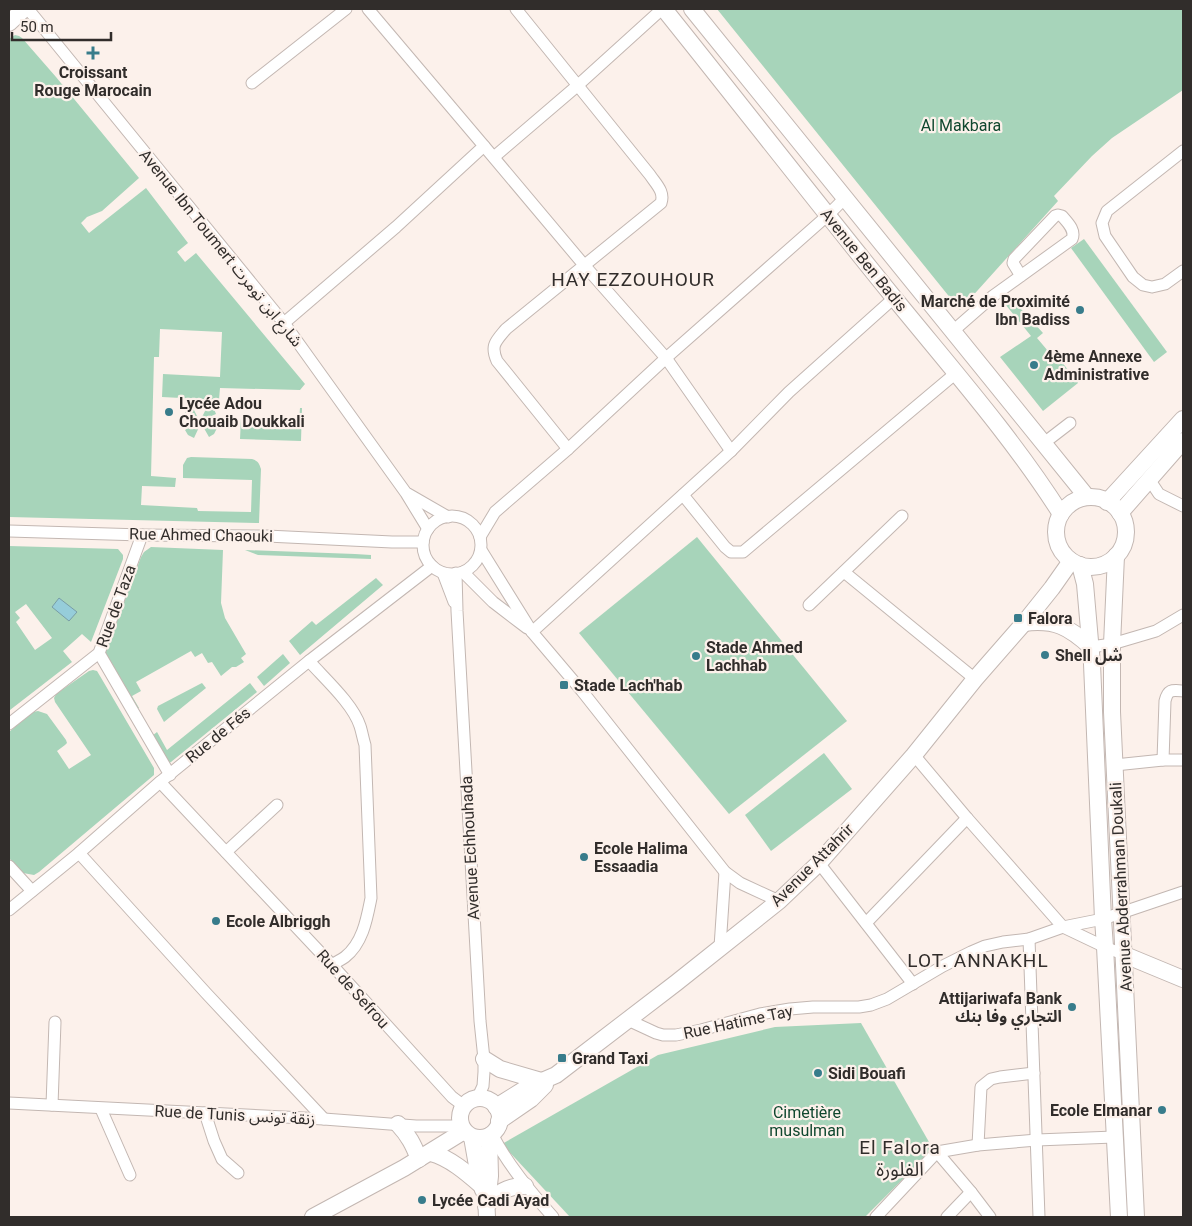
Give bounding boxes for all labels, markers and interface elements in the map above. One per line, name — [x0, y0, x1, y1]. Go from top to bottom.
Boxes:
scale bar — [12, 10, 111, 42]
text: 50 m — [20, 18, 54, 36]
marker: Croissant Rouge Marocain — [86, 46, 100, 60]
place label: Croissant Rouge Marocain — [34, 63, 152, 100]
park label: Al Makbara — [921, 116, 1001, 135]
street label: Avenue Ibn Toumert شارع ابن تومرت — [133, 146, 306, 352]
street label: Avenue Ben Badis — [817, 205, 911, 315]
district label: HAY EZZOUHOUR — [551, 268, 715, 291]
place label: Marché de Proximité Ibn Badiss — [921, 292, 1070, 329]
marker: Marché de Proximité Ibn Badiss — [1074, 304, 1086, 316]
place label: 4ème Annexe Administrative — [1044, 347, 1149, 384]
marker: 4ème Annexe Administrative — [1028, 359, 1040, 371]
place label: Lycée Adou Chouaib Doukkali — [179, 394, 305, 431]
marker: Lycée Adou Chouaib Doukkali — [163, 406, 175, 418]
street label: Rue Ahmed Chaouki — [129, 524, 273, 546]
street label: Rue de Taza — [92, 562, 140, 650]
place label: Falora — [1028, 609, 1073, 628]
marker: Falora — [1012, 612, 1024, 624]
place label: Stade Ahmed Lachhab — [706, 638, 803, 675]
place label: Shell شل — [1055, 646, 1123, 665]
marker: Shell شل — [1039, 649, 1051, 661]
marker: Stade Ahmed Lachhab — [690, 650, 702, 662]
place label: Stade Lach'hab — [574, 676, 682, 695]
marker: Stade Lach'hab — [558, 679, 570, 691]
street label: Rue de Fés — [182, 703, 254, 767]
street label: Avenue Echhouhada — [457, 775, 483, 921]
street label: Avenue Abderrahman Doukali — [1106, 782, 1136, 992]
street label: Avenue Attahrir — [767, 819, 858, 910]
place label: Ecole Halima Essaadia — [594, 839, 688, 876]
marker: Ecole Halima Essaadia — [578, 851, 590, 863]
place label: Ecole Albriggh — [226, 912, 330, 931]
marker: Ecole Albriggh — [210, 915, 222, 927]
street label: Rue de Sefrou — [313, 946, 393, 1032]
district label: LOT. ANNAKHL — [907, 949, 1049, 972]
place label: Attijariwafa Bank التجاري وفا بنك — [939, 989, 1062, 1029]
street label: Rue Hatime Tay — [682, 1001, 795, 1043]
marker: Attijariwafa Bank التجاري وفا بنك — [1066, 1001, 1078, 1013]
place label: Grand Taxi — [572, 1049, 648, 1068]
marker: Grand Taxi — [556, 1052, 568, 1064]
place label: Sidi Bouafi — [828, 1064, 906, 1083]
marker: Sidi Bouafi — [812, 1067, 824, 1079]
street label: Rue de Tunis زنقة تونس — [154, 1101, 316, 1129]
place label: Ecole Elmanar — [1050, 1101, 1152, 1120]
park label: Cimetière musulman — [769, 1103, 845, 1140]
marker: Ecole Elmanar — [1156, 1104, 1168, 1116]
district label: El Falora الفلورة — [859, 1136, 941, 1181]
place label: Lycée Cadi Ayad — [432, 1191, 549, 1210]
marker: Lycée Cadi Ayad — [416, 1194, 428, 1206]

